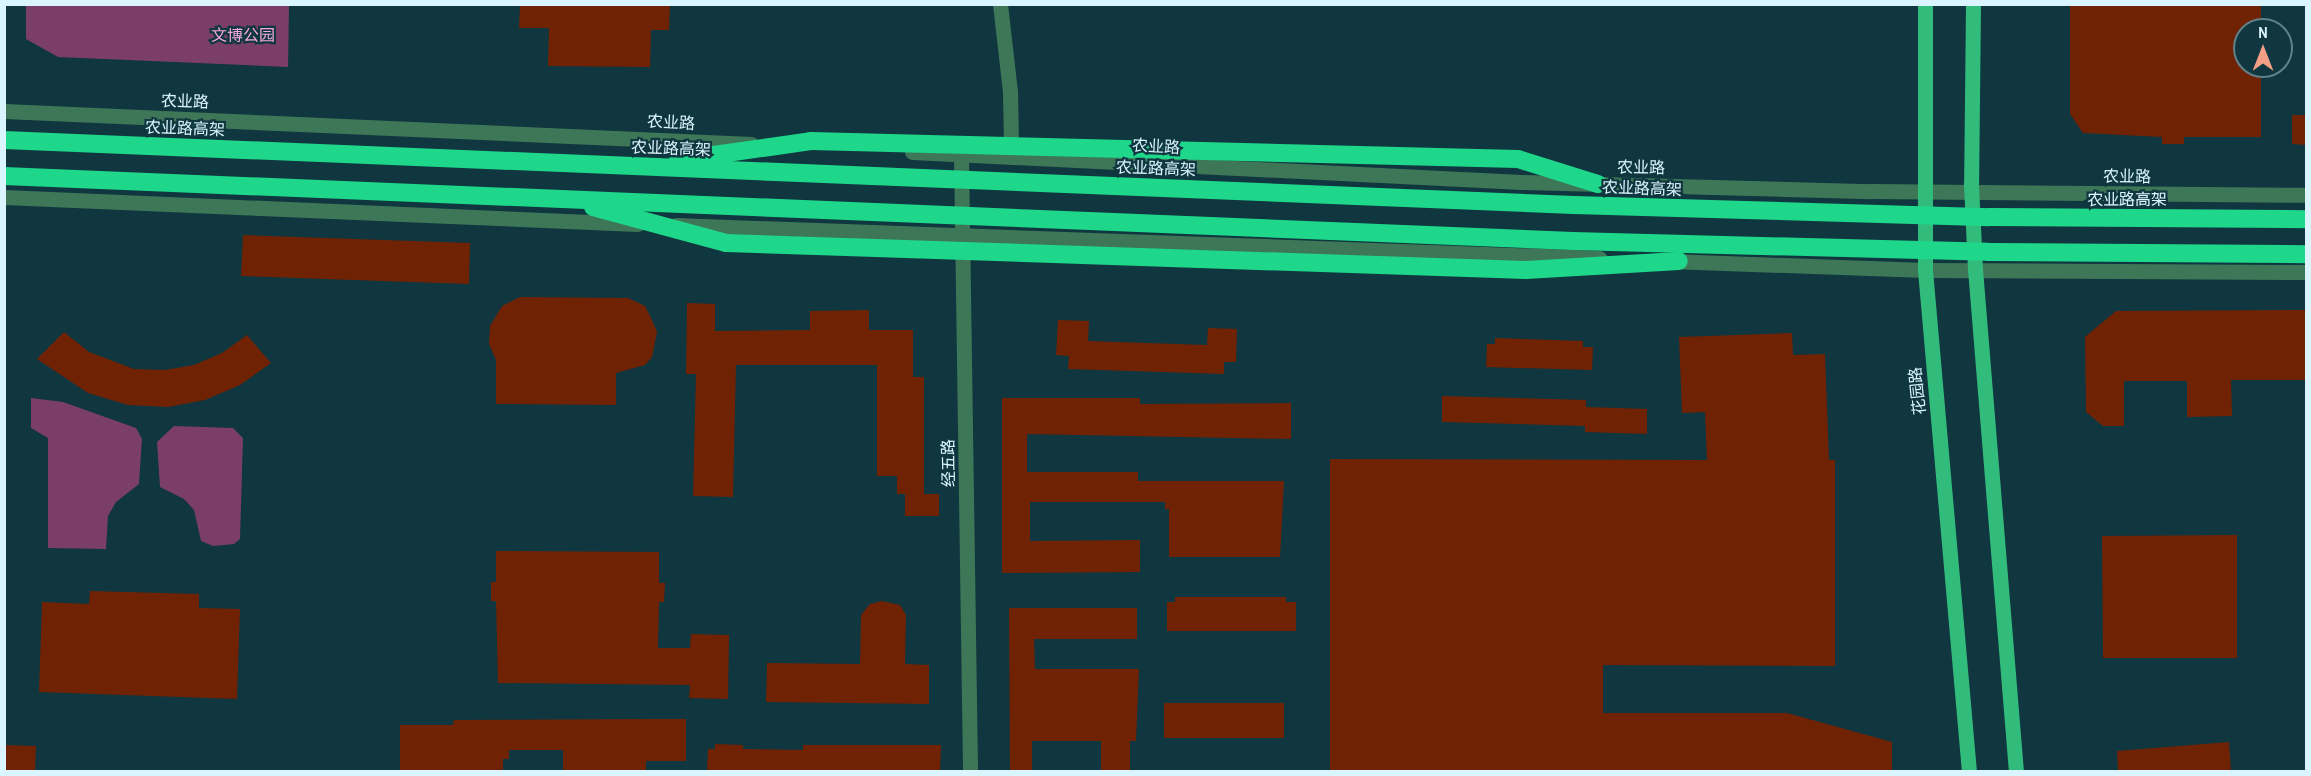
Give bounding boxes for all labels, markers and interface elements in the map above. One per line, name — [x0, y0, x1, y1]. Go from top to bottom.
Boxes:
north arrow — [2233, 18, 2293, 78]
text: N — [2258, 21, 2268, 43]
park label: 文博公园 — [211, 25, 275, 45]
street label: 农业路 — [161, 91, 209, 111]
street label: 农业路 — [647, 111, 695, 133]
street label: 农业路高架 — [145, 117, 225, 139]
street label: 农业路 — [1132, 135, 1180, 157]
street label: 农业路高架 — [631, 137, 711, 159]
street label: 农业路高架 — [1116, 157, 1196, 179]
street label: 农业路 — [1617, 157, 1665, 177]
street label: 农业路 — [2103, 166, 2151, 186]
street label: 农业路高架 — [1602, 177, 1682, 199]
street label: 农业路高架 — [2087, 189, 2167, 209]
street label: 花园路 — [1905, 366, 1929, 416]
street label: 经五路 — [938, 439, 958, 487]

